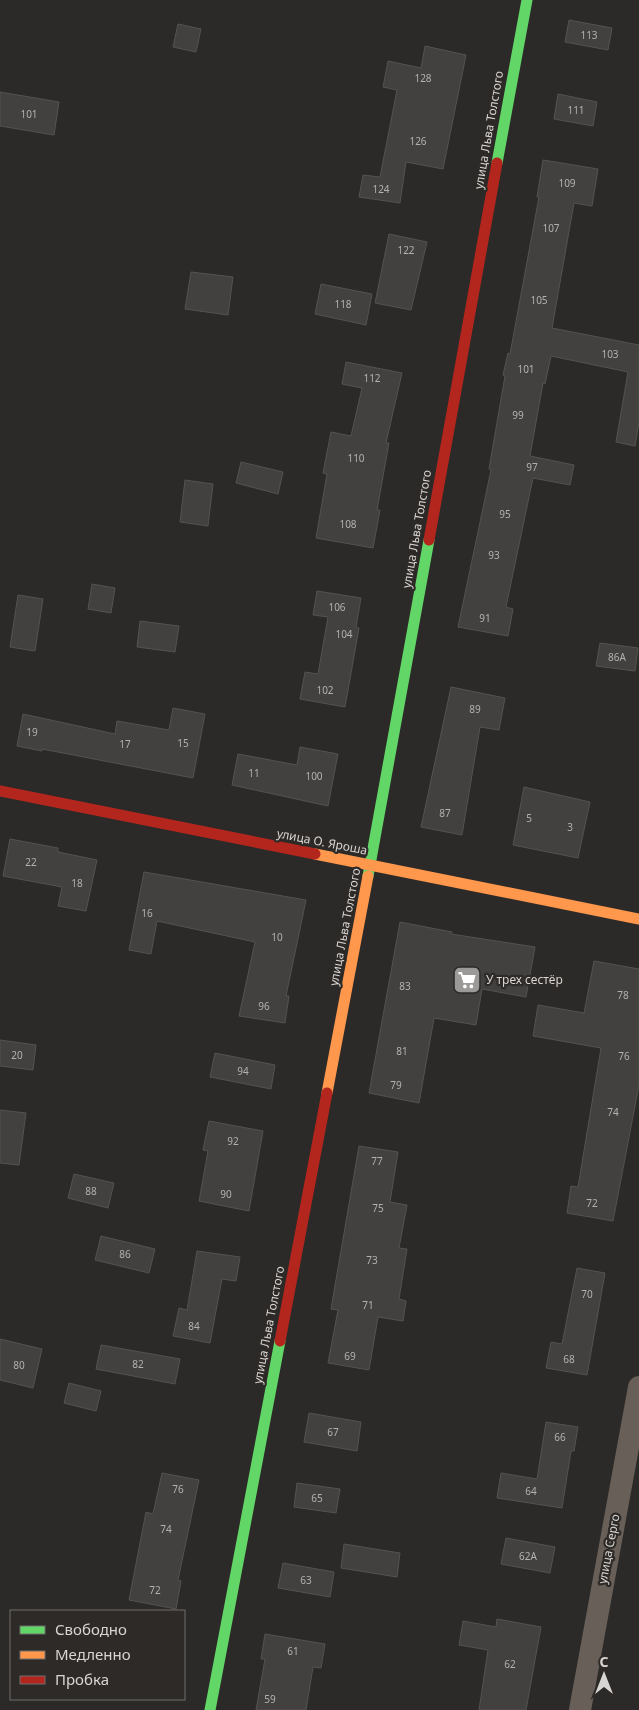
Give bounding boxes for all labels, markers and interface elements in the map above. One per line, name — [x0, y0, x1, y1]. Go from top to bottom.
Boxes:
house number: 113 — [580, 28, 598, 42]
street label: улица Льва Толстого — [470, 69, 507, 190]
house number: 128 — [414, 71, 432, 85]
house number: 111 — [567, 103, 585, 117]
house number: 101 — [20, 107, 38, 121]
house number: 126 — [409, 134, 427, 148]
house number: 109 — [558, 176, 576, 190]
house number: 124 — [372, 182, 390, 196]
house number: 107 — [542, 221, 560, 235]
house number: 122 — [397, 243, 415, 257]
house number: 105 — [530, 293, 548, 307]
house number: 118 — [334, 297, 352, 311]
house number: 103 — [601, 347, 619, 361]
house number: 101 — [517, 362, 535, 376]
house number: 112 — [363, 371, 381, 385]
house number: 99 — [512, 408, 524, 422]
house number: 110 — [347, 451, 365, 465]
house number: 97 — [526, 460, 538, 474]
street label: улица Льва Толстого — [398, 468, 435, 589]
house number: 95 — [499, 507, 511, 521]
house number: 108 — [339, 517, 357, 531]
house number: 93 — [488, 548, 500, 562]
house number: 106 — [328, 600, 346, 614]
house number: 91 — [479, 611, 491, 625]
house number: 104 — [335, 627, 353, 641]
house number: 86А — [608, 650, 627, 664]
house number: 102 — [316, 683, 334, 697]
house number: 89 — [469, 702, 481, 716]
house number: 19 — [26, 725, 38, 739]
house number: 15 — [177, 736, 189, 750]
house number: 17 — [119, 737, 131, 751]
house number: 11 — [248, 766, 260, 780]
house number: 100 — [305, 769, 323, 783]
house number: 87 — [439, 806, 451, 820]
house number: 5 — [526, 811, 532, 825]
house number: 3 — [567, 820, 573, 834]
street label: улица О. Яроша — [276, 824, 369, 859]
house number: 22 — [25, 855, 37, 869]
street label: улица Льва Толстого — [325, 867, 364, 987]
house number: 18 — [71, 876, 83, 890]
house number: 16 — [141, 906, 153, 920]
house number: 10 — [271, 930, 283, 944]
supermarket icon: У трех сестёр — [452, 965, 482, 995]
place label: У трех сестёр — [486, 971, 563, 988]
house number: 83 — [399, 979, 411, 993]
house number: 78 — [617, 988, 629, 1002]
house number: 96 — [258, 999, 270, 1013]
house number: 81 — [396, 1044, 408, 1058]
house number: 20 — [11, 1048, 23, 1062]
house number: 76 — [618, 1049, 630, 1063]
house number: 94 — [237, 1064, 249, 1078]
house number: 79 — [390, 1078, 402, 1092]
house number: 74 — [607, 1105, 619, 1119]
house number: 92 — [227, 1134, 239, 1148]
house number: 77 — [371, 1154, 383, 1168]
house number: 88 — [85, 1184, 97, 1198]
house number: 90 — [220, 1187, 232, 1201]
house number: 72 — [586, 1196, 598, 1210]
house number: 75 — [372, 1201, 384, 1215]
house number: 86 — [119, 1247, 131, 1261]
house number: 73 — [366, 1253, 378, 1267]
street label: улица Льва Толстого — [249, 1265, 288, 1385]
house number: 70 — [581, 1287, 593, 1301]
house number: 71 — [362, 1298, 374, 1312]
house number: 84 — [188, 1319, 200, 1333]
house number: 69 — [344, 1349, 356, 1363]
house number: 68 — [563, 1352, 575, 1366]
house number: 82 — [132, 1357, 144, 1371]
house number: 80 — [13, 1358, 25, 1372]
house number: 67 — [327, 1425, 339, 1439]
house number: 66 — [554, 1430, 566, 1444]
house number: 76 — [172, 1482, 184, 1496]
house number: 64 — [525, 1484, 537, 1498]
house number: 65 — [311, 1491, 323, 1505]
street label: улица Серго — [593, 1512, 624, 1585]
house number: 74 — [160, 1522, 172, 1536]
house number: 62А — [519, 1549, 538, 1563]
house number: 63 — [300, 1573, 312, 1587]
house number: 72 — [149, 1583, 161, 1597]
legend — [10, 1610, 185, 1700]
text: Свободно — [55, 1619, 127, 1639]
text: Медленно — [55, 1644, 131, 1664]
house number: 61 — [287, 1644, 299, 1658]
north arrow — [579, 1650, 629, 1700]
text: С — [599, 1652, 609, 1671]
house number: 62 — [504, 1657, 516, 1671]
text: Пробка — [55, 1669, 109, 1689]
house number: 59 — [264, 1692, 276, 1706]

